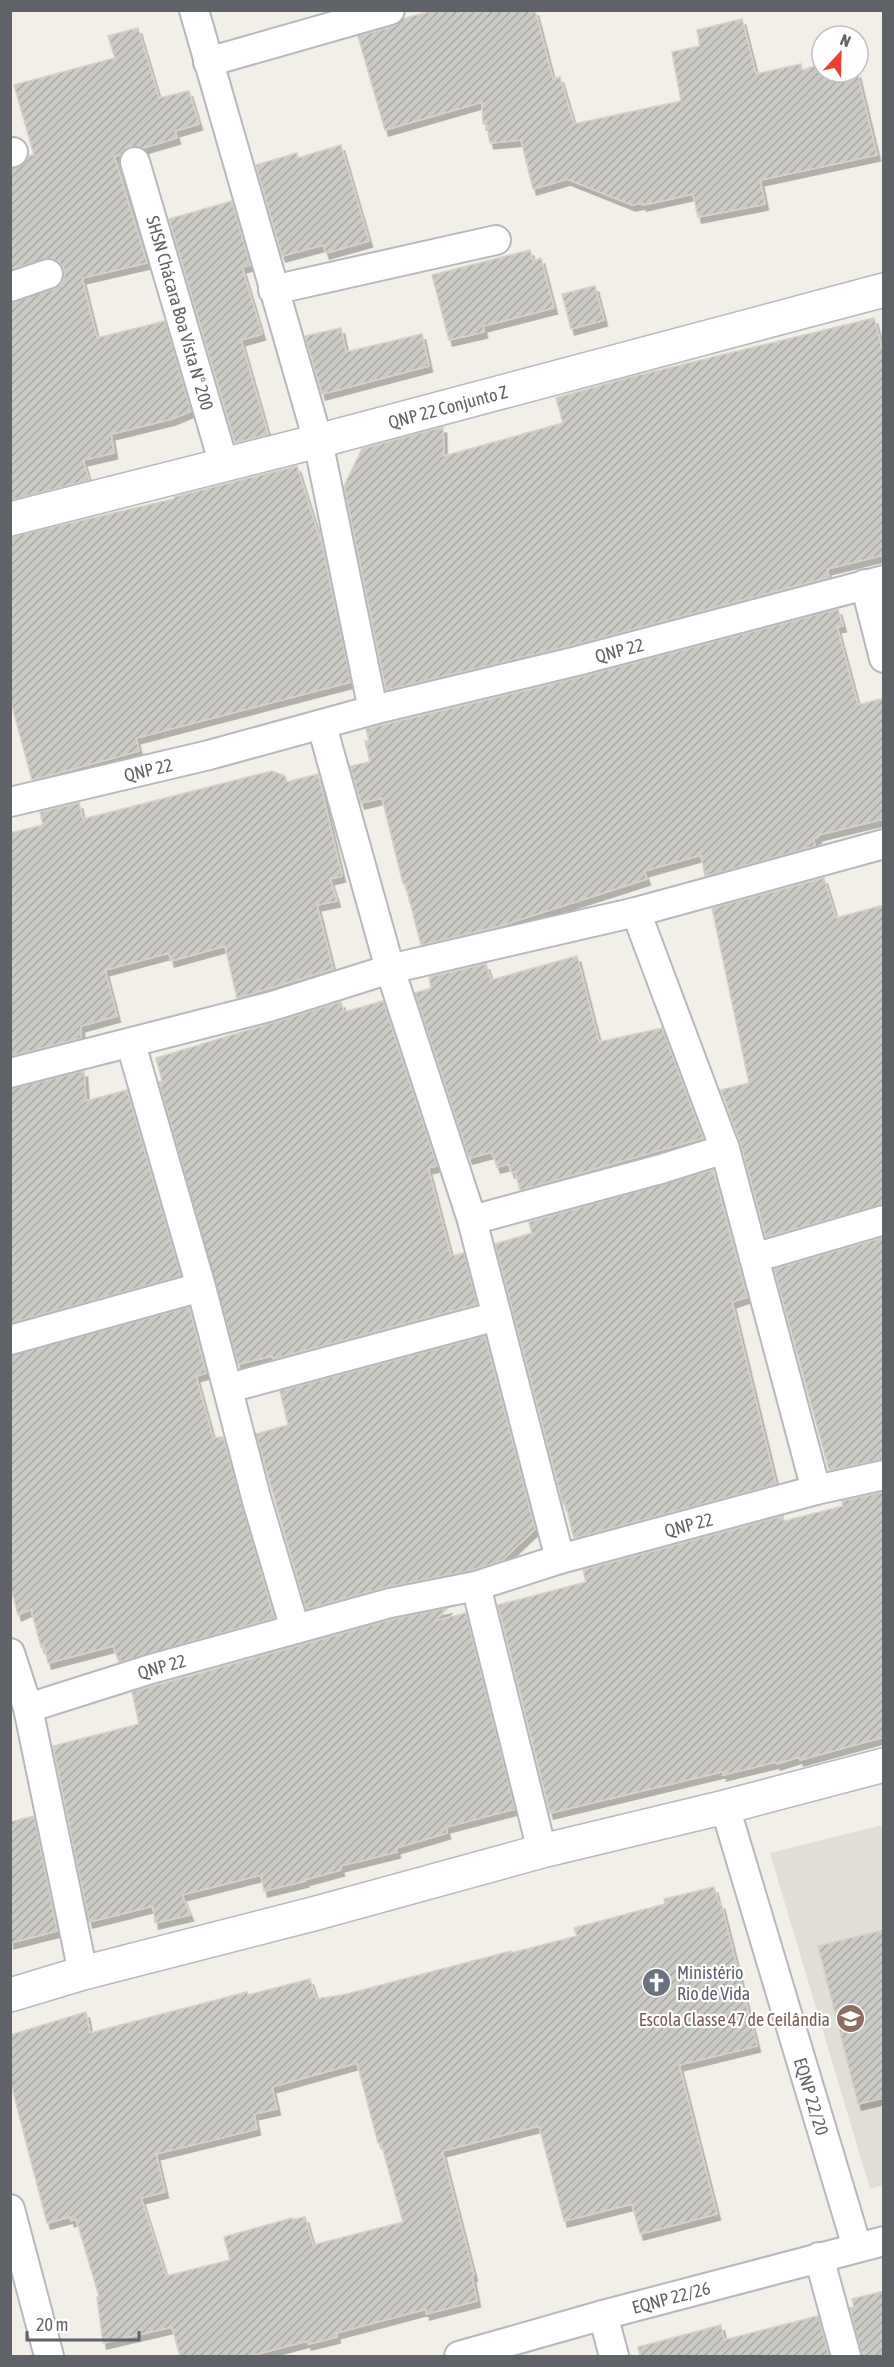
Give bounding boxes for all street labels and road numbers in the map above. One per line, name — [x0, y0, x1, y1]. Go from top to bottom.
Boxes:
street label: SHSN Chácara Boa Vista Nº 200 — [142, 213, 218, 413]
street label: QNP 22 Conjunto Z — [386, 380, 510, 432]
street label: QNP 22 — [593, 633, 646, 666]
street label: QNP 22 — [122, 753, 175, 785]
street label: QNP 22 — [662, 1508, 715, 1541]
street label: QNP 22 — [135, 1649, 188, 1683]
street label: EQNP 22/20 — [790, 2055, 833, 2138]
street label: EQNP 22/26 — [630, 2277, 712, 2317]

